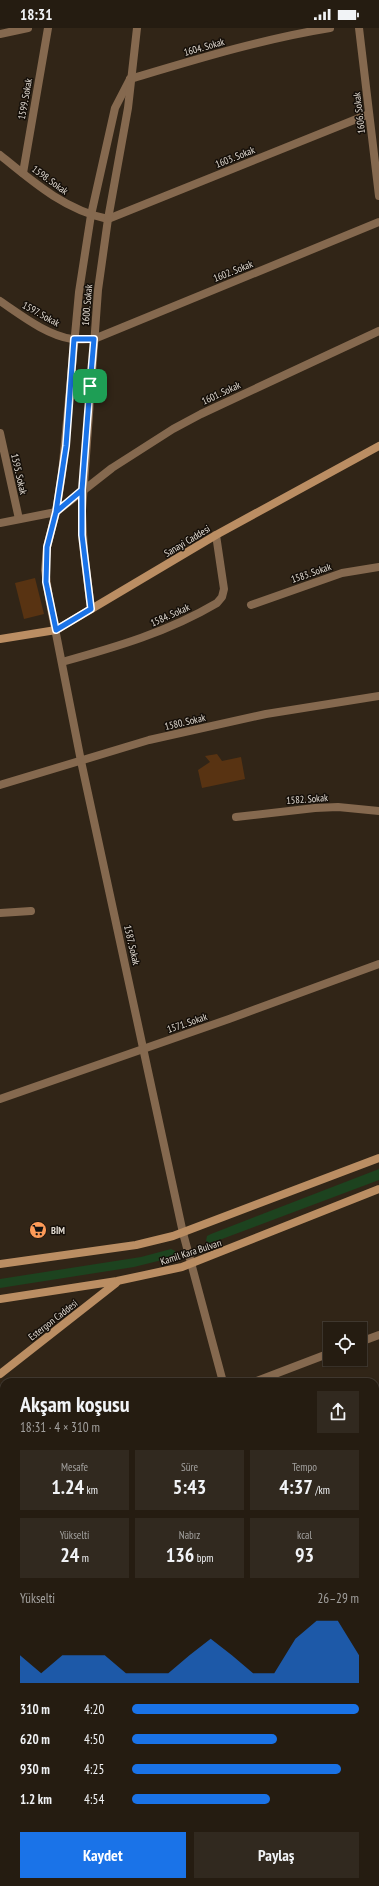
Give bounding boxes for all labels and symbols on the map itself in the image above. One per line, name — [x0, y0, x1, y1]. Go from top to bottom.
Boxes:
street label: 1604. Sokak — [182, 35, 226, 59]
street label: 1599. Sokak — [15, 77, 35, 121]
street label: 1606. Sokak — [350, 91, 368, 134]
street label: 1603. Sokak — [213, 143, 257, 171]
street label: 1598. Sokak — [29, 163, 71, 198]
street label: 1602. Sokak — [211, 257, 255, 285]
street label: 1600. Sokak — [79, 284, 95, 326]
street label: 1597. Sokak — [20, 298, 62, 330]
pin — [73, 369, 107, 403]
street label: 1601. Sokak — [199, 378, 243, 408]
street label: 1595. Sokak — [8, 452, 30, 496]
street label: Sanayi Caddesi — [162, 522, 212, 560]
street label: 1583. Sokak — [289, 560, 333, 586]
street label: 1584. Sokak — [148, 601, 192, 629]
street label: 1580. Sokak — [163, 711, 207, 733]
street label: 1582. Sokak — [286, 791, 328, 807]
street label: 1587. Sokak — [121, 924, 143, 966]
street label: 1571. Sokak — [165, 1010, 209, 1036]
supermarket icon: BİM — [28, 1220, 48, 1240]
place label: BİM — [51, 1224, 65, 1237]
street label: Kamil Kara Bulvarı — [159, 1236, 223, 1268]
street label: Estergon Caddesi — [26, 1297, 80, 1343]

